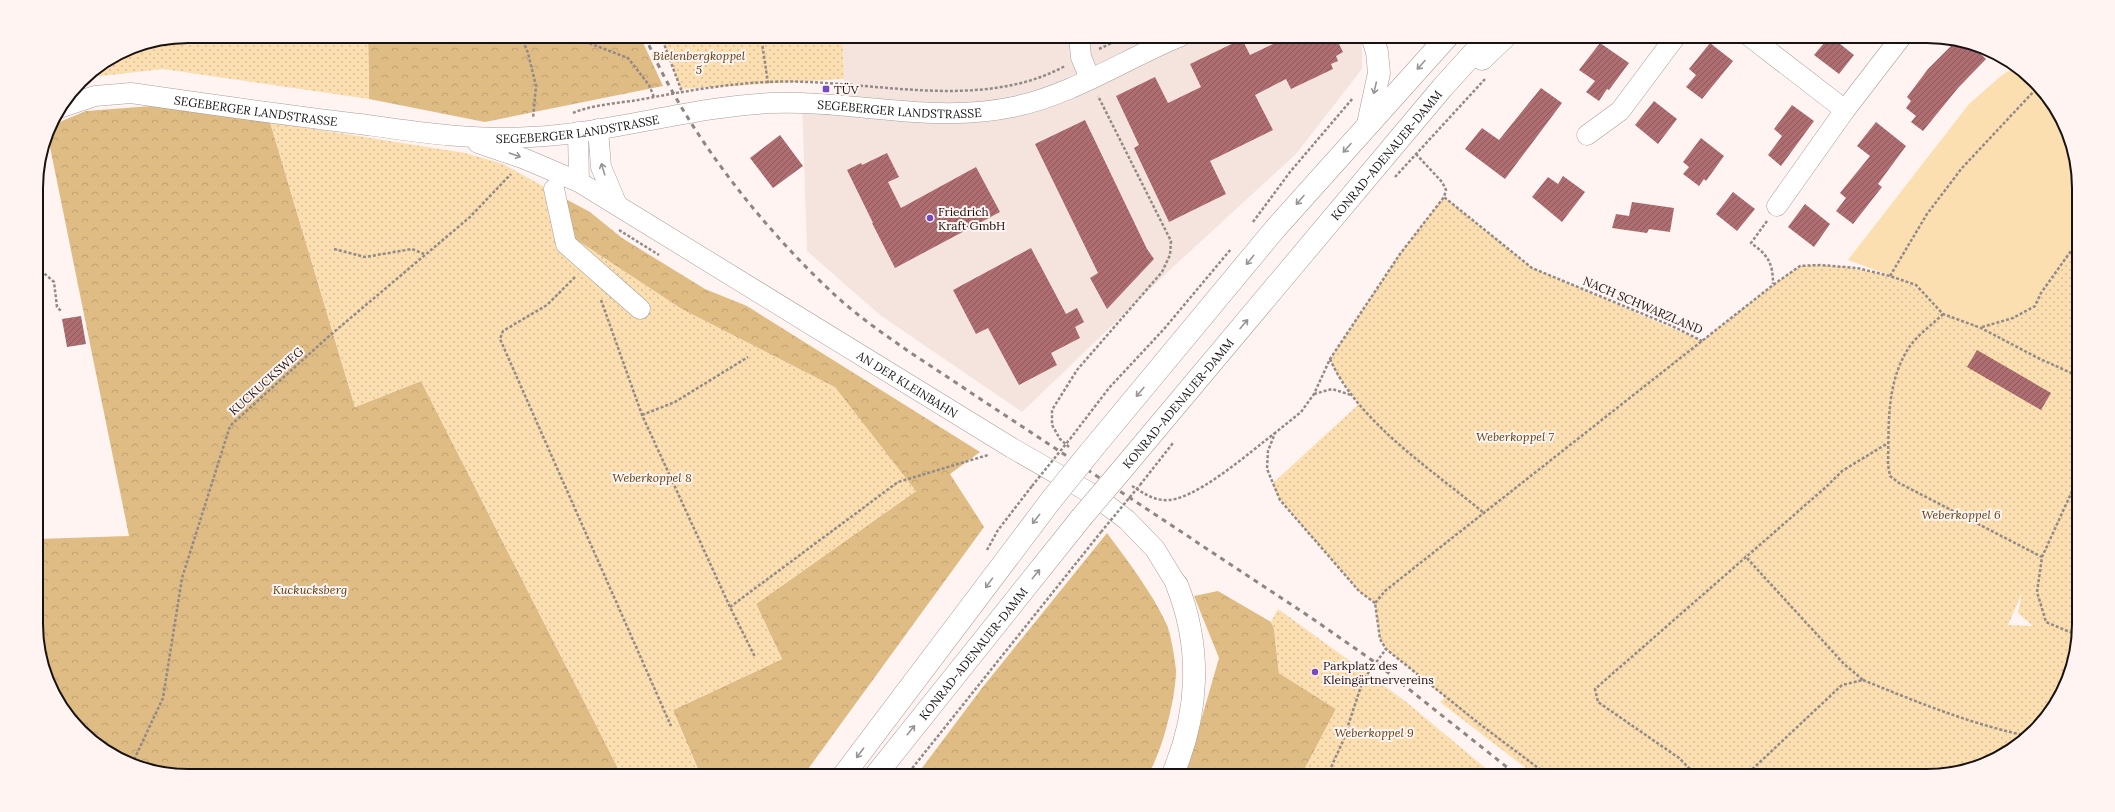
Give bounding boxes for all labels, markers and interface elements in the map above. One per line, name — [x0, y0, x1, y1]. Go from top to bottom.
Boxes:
park label: Bielenbergkoppel 5 — [653, 48, 746, 77]
one-way arrow — [1417, 60, 1426, 70]
one-way arrow — [1371, 81, 1379, 94]
place label: TÜV — [834, 82, 860, 97]
marker: TÜV — [821, 84, 831, 94]
street label: KONRAD-ADENAUER-DAMM — [1327, 87, 1445, 223]
street label: SEGEBERGER LANDSTRASSE — [173, 92, 338, 129]
street label: SEGEBERGER LANDSTRASSE — [817, 96, 982, 121]
street label: SEGEBERGER LANDSTRASSE — [496, 111, 660, 145]
one-way arrow — [1342, 142, 1351, 153]
one-way arrow — [508, 152, 520, 160]
one-way arrow — [599, 162, 606, 175]
one-way arrow — [1296, 195, 1305, 205]
place label: Friedrich Kraft GmbH — [938, 204, 1005, 233]
marker: Friedrich Kraft GmbH — [925, 213, 935, 223]
one-way arrow — [1246, 254, 1255, 265]
street label: NACH SCHWARZLAND — [1581, 273, 1705, 337]
one-way arrow — [1239, 319, 1248, 329]
street label: KONRAD-ADENAUER-DAMM — [1119, 335, 1237, 471]
street label: KUCKUCKSWEG — [226, 344, 306, 418]
street label: AN DER KLEINBAHN — [854, 347, 961, 421]
one-way arrow — [1135, 386, 1144, 397]
park label: Weberkoppel 7 — [1476, 429, 1555, 444]
park label: Weberkoppel 8 — [612, 470, 692, 485]
park label: Weberkoppel 6 — [1921, 507, 2001, 522]
one-way arrow — [1032, 514, 1040, 525]
one-way arrow — [1031, 568, 1040, 579]
one-way arrow — [985, 577, 993, 588]
park label: Kuckucksberg — [273, 582, 347, 597]
street label: KONRAD-ADENAUER-DAMM — [916, 584, 1030, 722]
place label: Parkplatz des Kleingärtnervereins — [1323, 658, 1434, 687]
marker: Parkplatz des Kleingärtnervereins — [1310, 667, 1320, 677]
one-way arrow — [906, 725, 915, 735]
park label: Weberkoppel 9 — [1334, 725, 1414, 740]
one-way arrow — [855, 748, 864, 759]

